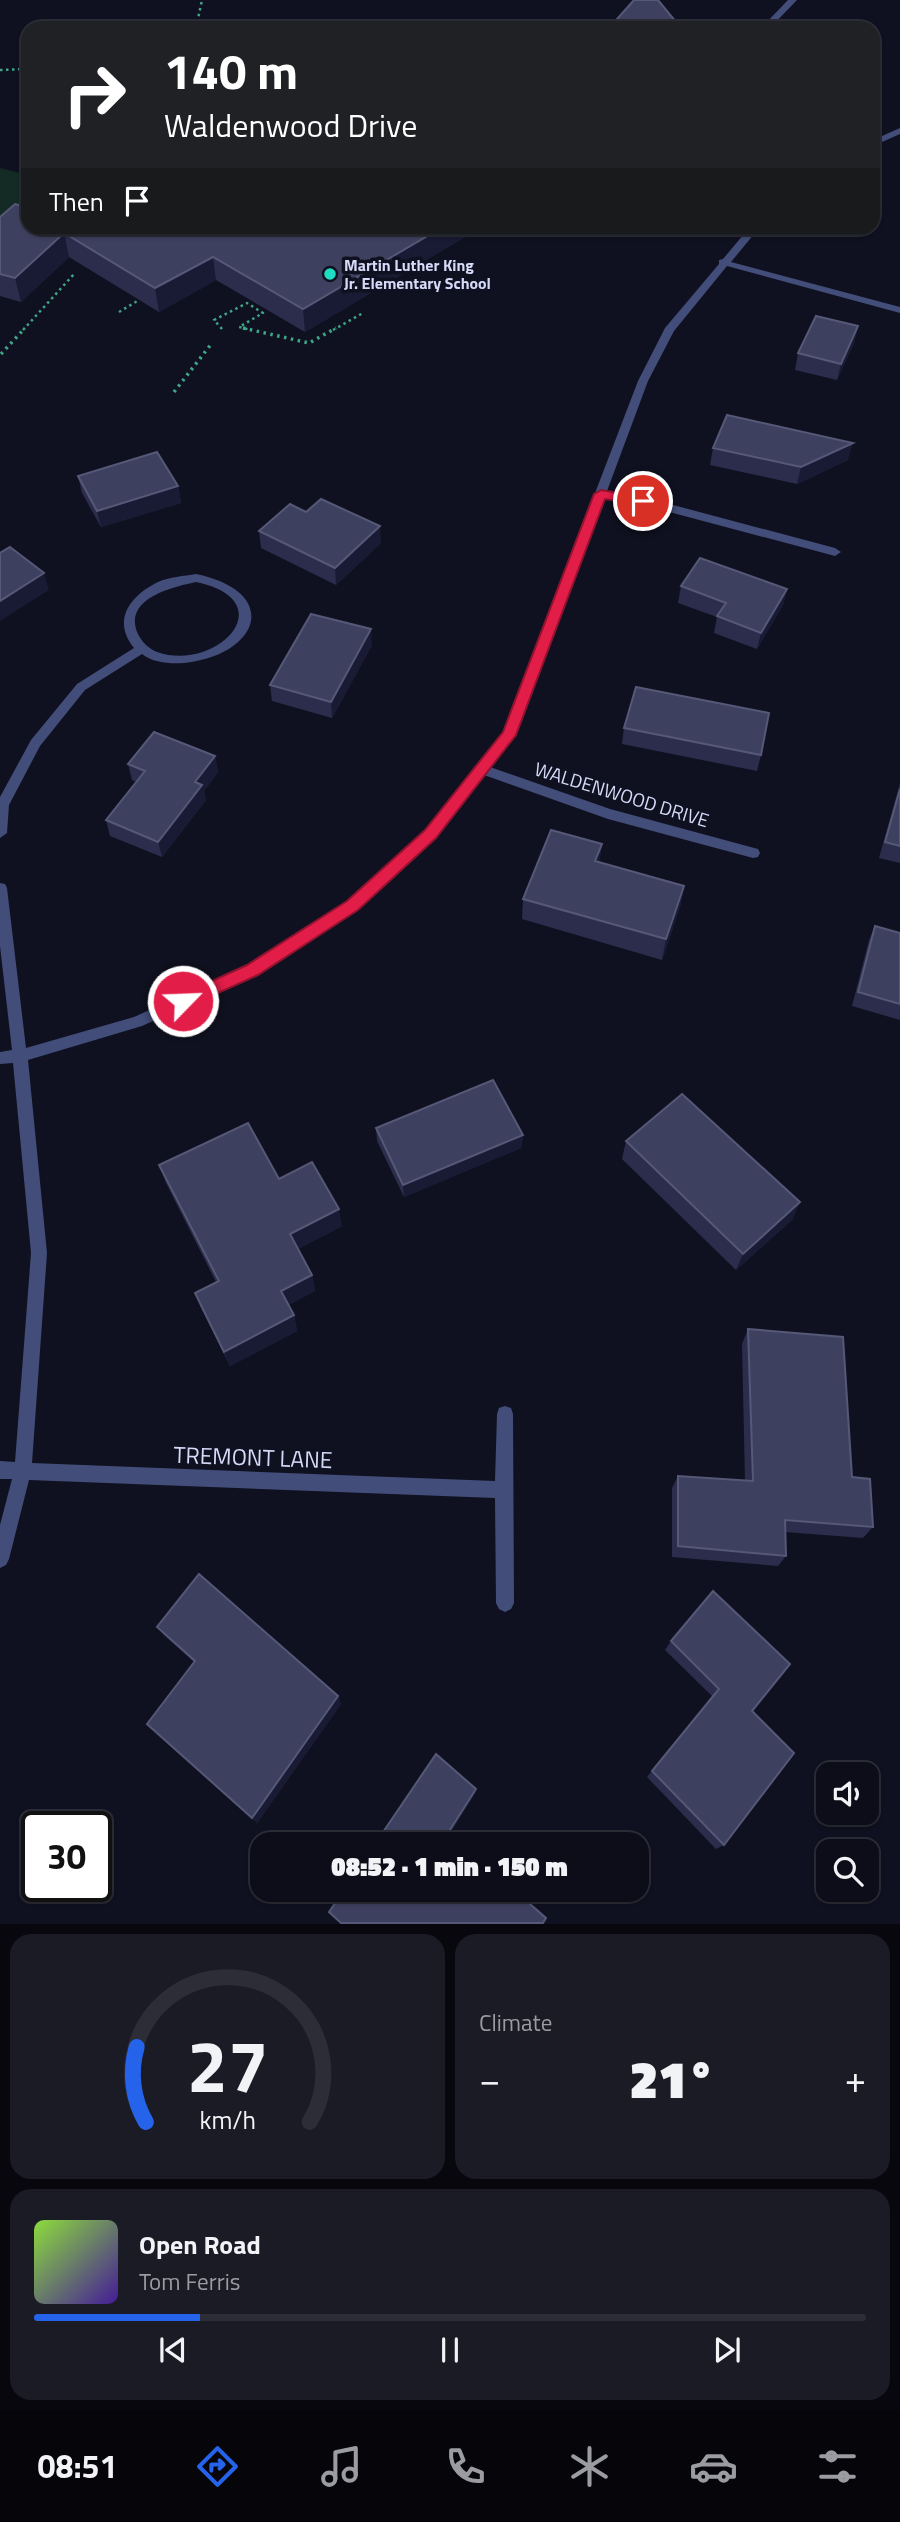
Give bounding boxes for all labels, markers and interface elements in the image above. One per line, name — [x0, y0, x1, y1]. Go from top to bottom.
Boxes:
text: 140 m — [164, 33, 298, 108]
icon: right — [49, 49, 140, 140]
text: Waldenwood Drive — [164, 101, 417, 149]
text: Then — [49, 182, 104, 221]
icon: arrive — [118, 182, 156, 220]
place label: Martin Luther King Jr. Elementary School — [344, 253, 491, 295]
marker: Martin Luther King Jr. Elementary School — [322, 266, 338, 282]
pin — [613, 471, 673, 531]
icon: arrive — [624, 482, 662, 520]
street label: WALDENWOOD DRIVE — [531, 754, 713, 834]
position arrow — [146, 964, 220, 1038]
street label: TREMONT LANE — [173, 1437, 333, 1477]
map controls — [816, 1762, 879, 1902]
button: sound — [816, 1762, 879, 1825]
speed limit sign: 30 — [21, 1811, 112, 1902]
button: search — [816, 1839, 879, 1902]
text: 08:52 · 1 min · 150 m — [331, 1847, 568, 1886]
text: Climate — [479, 2005, 552, 2040]
text: 27 — [187, 2011, 268, 2121]
text: 21° — [630, 2039, 715, 2118]
text: − — [479, 2050, 500, 2108]
text: + — [845, 2050, 866, 2108]
text: km/h — [199, 2101, 256, 2139]
text: Open Road — [139, 2225, 261, 2264]
text: Tom Ferris — [139, 2264, 240, 2299]
icon: previous — [154, 2331, 192, 2369]
icon: pause — [431, 2331, 469, 2369]
icon: next — [708, 2331, 746, 2369]
text: 08:51 — [38, 2442, 117, 2490]
icon: directions — [193, 2442, 242, 2491]
icon: music — [317, 2442, 366, 2491]
icon: phone — [441, 2442, 490, 2491]
icon: climate — [565, 2442, 614, 2491]
icon: car — [689, 2442, 738, 2491]
icon: filters — [813, 2442, 862, 2491]

